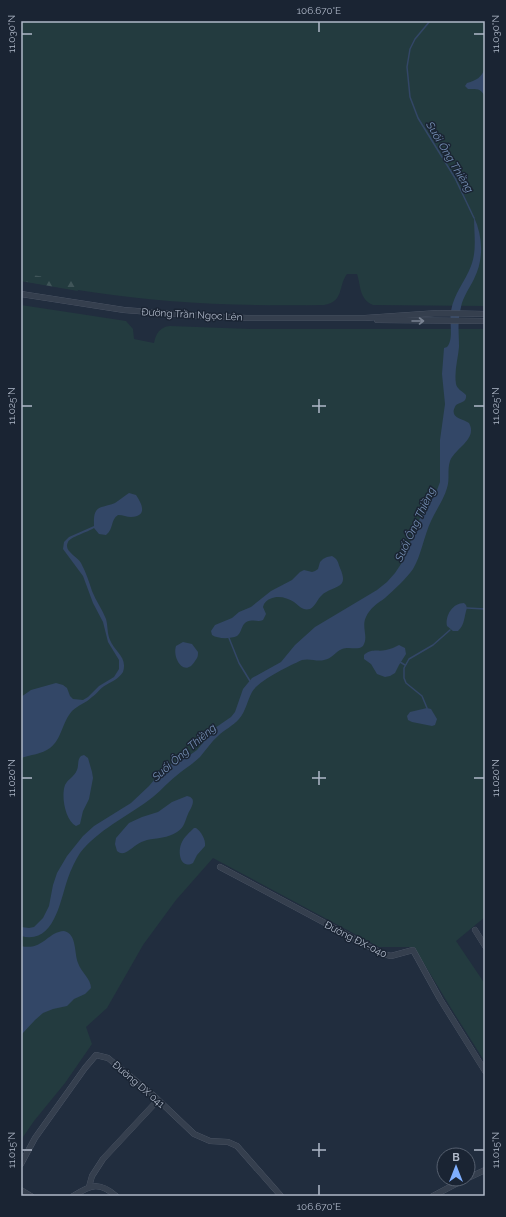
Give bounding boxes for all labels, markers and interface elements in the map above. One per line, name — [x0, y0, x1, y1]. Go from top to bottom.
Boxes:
text: 106.670°E — [297, 5, 341, 16]
text: 11.030°N — [6, 15, 17, 53]
text: 11.030°N — [490, 15, 501, 53]
water label: Suối Ông Thiềng — [423, 118, 477, 196]
street label: Đường Trần Ngọc Lên — [141, 306, 243, 323]
one-way arrow — [411, 317, 424, 325]
text: 11.025°N — [6, 387, 17, 425]
text: 11.025°N — [490, 387, 501, 425]
water label: Suối Ông Thiềng — [391, 484, 439, 564]
water label: Suối Ông Thiềng — [148, 720, 219, 784]
text: 11.020°N — [6, 759, 17, 797]
text: 11.020°N — [490, 759, 501, 797]
street label: Đường ĐX-040 — [323, 919, 389, 960]
street label: Đường DX 041 — [110, 1059, 167, 1110]
text: 11.015°N — [6, 1132, 17, 1168]
text: 11.015°N — [490, 1132, 501, 1168]
north arrow — [436, 1147, 476, 1187]
text: B — [452, 1151, 460, 1164]
text: 106.670°E — [297, 1201, 341, 1212]

